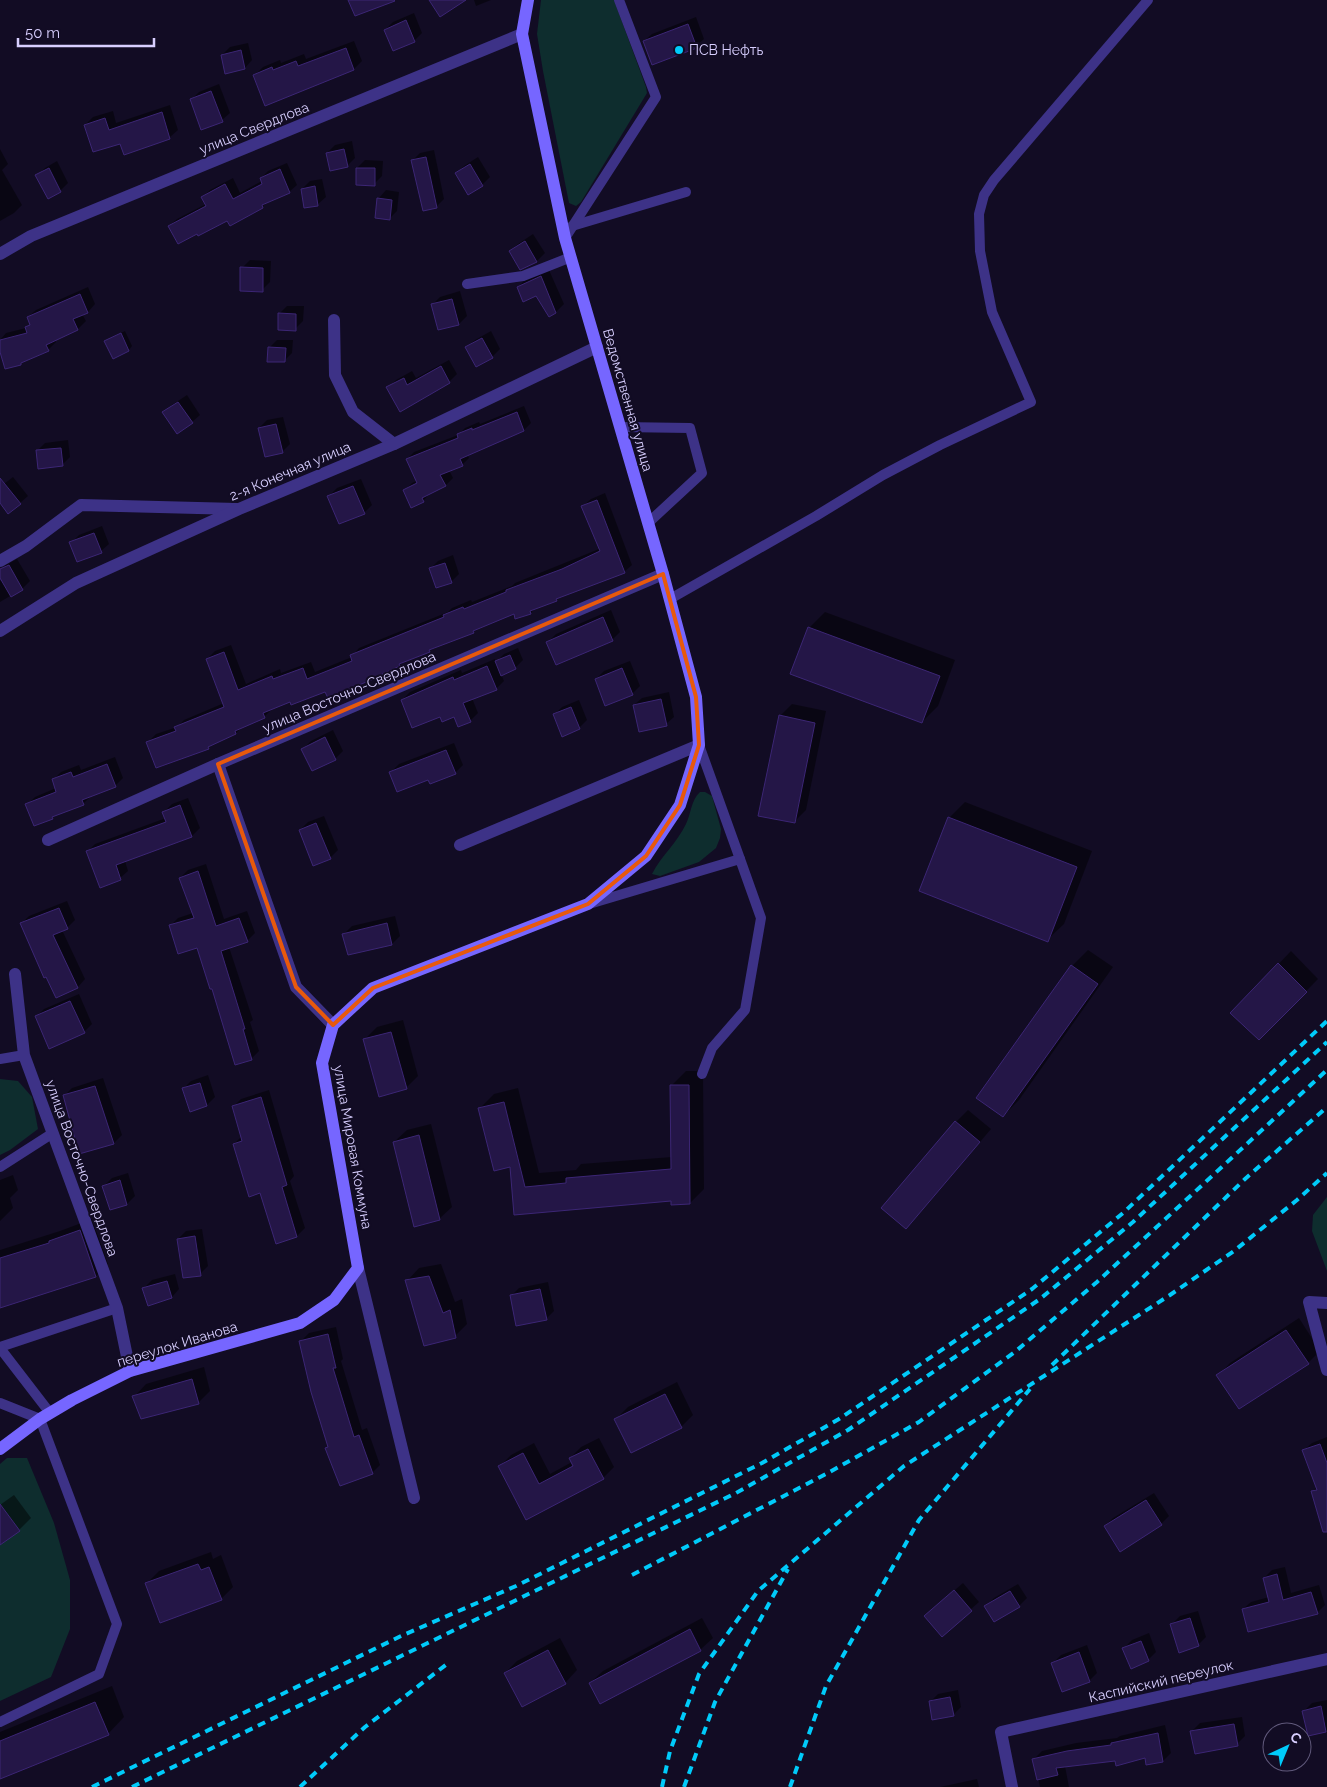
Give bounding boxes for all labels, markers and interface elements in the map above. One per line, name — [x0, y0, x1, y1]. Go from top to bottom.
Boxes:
scale bar — [18, 15, 154, 47]
text: 50 m — [25, 24, 60, 42]
place label: ПСВ Нефть — [689, 42, 763, 58]
marker: ПСВ Нефть — [673, 44, 685, 56]
street label: улица Свердлова — [197, 99, 311, 157]
street label: Ведомственная улица — [600, 327, 656, 473]
street label: 2-я Конечная улица — [227, 438, 353, 504]
street label: улица Восточно-Свердлова — [260, 648, 438, 736]
street label: улица Мировая Коммуна — [331, 1064, 375, 1230]
street label: улица Восточно-Свердлова — [43, 1078, 121, 1258]
street label: переулок Иванова — [115, 1318, 239, 1370]
street label: Каспийский переулок — [1087, 1657, 1235, 1705]
north arrow — [1262, 1722, 1312, 1772]
text: С — [1287, 1729, 1305, 1747]

